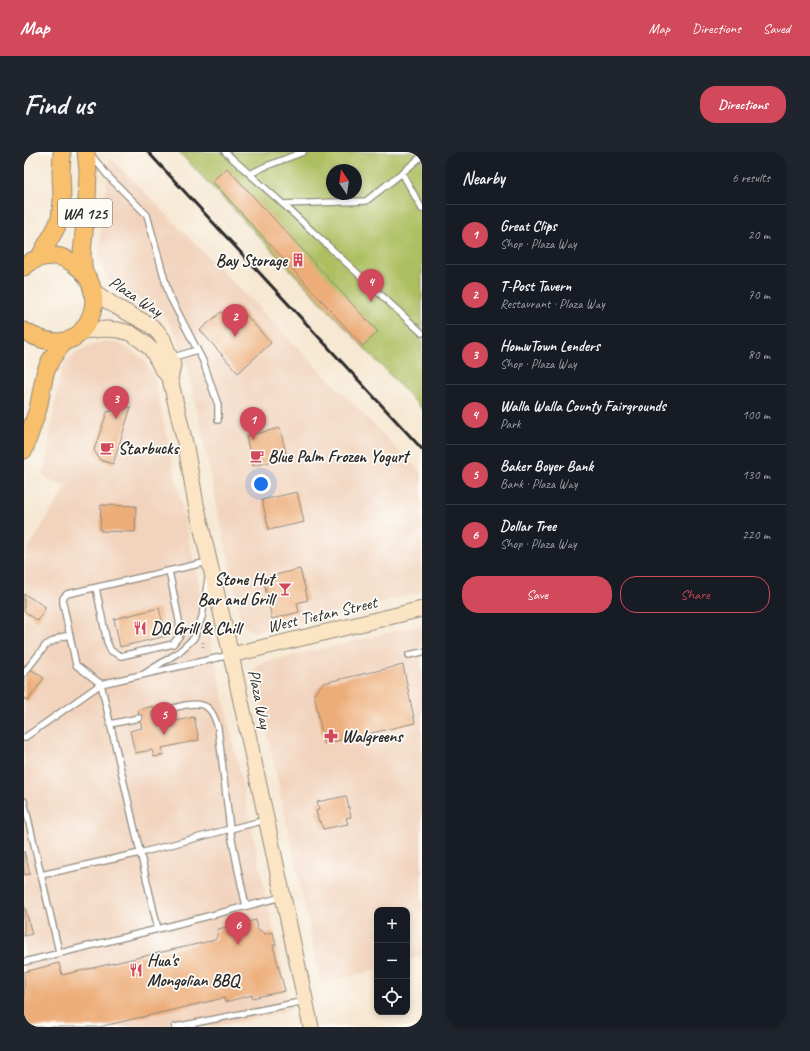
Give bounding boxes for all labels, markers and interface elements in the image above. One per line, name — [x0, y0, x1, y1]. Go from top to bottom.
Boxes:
text: Map — [20, 16, 50, 40]
text: Map — [649, 20, 670, 37]
text: Directions — [692, 20, 741, 37]
text: Saved — [763, 20, 790, 37]
button: Directions — [700, 86, 786, 123]
text: Find us — [24, 87, 94, 122]
north arrow — [326, 164, 362, 200]
text: Nearby — [462, 168, 505, 189]
text: 6 results — [732, 170, 770, 186]
road number: WA 125 — [58, 199, 112, 227]
text: Great Clips — [500, 217, 556, 236]
text: 1 — [472, 227, 478, 243]
text: 20 m — [748, 227, 770, 243]
text: Shop · Plaza Way — [500, 236, 576, 252]
place label: Bay Storage — [216, 250, 289, 271]
building icon: Bay Storage — [290, 252, 306, 268]
pin: 4 — [358, 269, 384, 302]
street label: Plaza Way — [105, 271, 167, 322]
text: T-Post Tavern — [500, 277, 571, 296]
text: 2 — [472, 287, 478, 303]
text: 70 m — [748, 287, 770, 303]
text: Restaurant · Plaza Way — [500, 296, 605, 312]
pin: 2 — [222, 304, 248, 337]
text: HomwTown Lenders — [500, 337, 600, 356]
text: 3 — [472, 347, 478, 363]
text: 80 m — [748, 347, 770, 363]
text: Shop · Plaza Way — [500, 356, 576, 372]
pin: 3 — [103, 386, 129, 419]
text: Walla Walla County Fairgrounds — [500, 397, 666, 416]
pin: 1 — [240, 407, 266, 440]
text: 4 — [472, 407, 478, 423]
text: 100 m — [742, 407, 770, 423]
text: Park — [500, 416, 521, 432]
place label: Starbucks — [118, 438, 180, 459]
cafe icon: Starbucks — [99, 440, 115, 456]
place label: Blue Palm Frozen Yogurt — [268, 446, 411, 467]
cafe icon: Blue Palm Frozen Yogurt — [249, 448, 265, 464]
text: Baker Boyer Bank — [500, 457, 593, 476]
text: 5 — [472, 467, 478, 483]
text: 130 m — [742, 467, 770, 483]
your location — [251, 474, 271, 494]
text: Bank · Plaza Way — [500, 476, 577, 492]
text: Dollar Tree — [500, 517, 556, 536]
text: 6 — [472, 527, 478, 543]
text: 220 m — [742, 527, 770, 543]
text: Shop · Plaza Way — [500, 536, 576, 552]
place label: Stone Hut Bar and Grill — [198, 569, 277, 610]
button: Save — [462, 576, 612, 613]
button: Share — [620, 576, 770, 613]
bar icon: Stone Hut Bar and Grill — [277, 581, 293, 597]
street label: West Tietan Street — [265, 591, 381, 637]
place label: DQ Grill & Chill — [151, 618, 244, 639]
restaurant icon: DQ Grill & Chill — [132, 620, 148, 636]
street label: Plaza Way — [243, 668, 276, 732]
pin: 5 — [151, 702, 177, 735]
place label: Walgreens — [342, 726, 404, 747]
pharmacy icon: Walgreens — [323, 728, 339, 744]
map controls — [374, 907, 410, 1015]
button: + — [374, 907, 410, 943]
pin: 6 — [225, 912, 251, 945]
button: − — [374, 943, 410, 979]
place label: Hua's Mongolian BBQ — [147, 950, 241, 991]
restaurant icon: Hua's Mongolian BBQ — [128, 962, 144, 978]
button: locate — [374, 979, 410, 1015]

